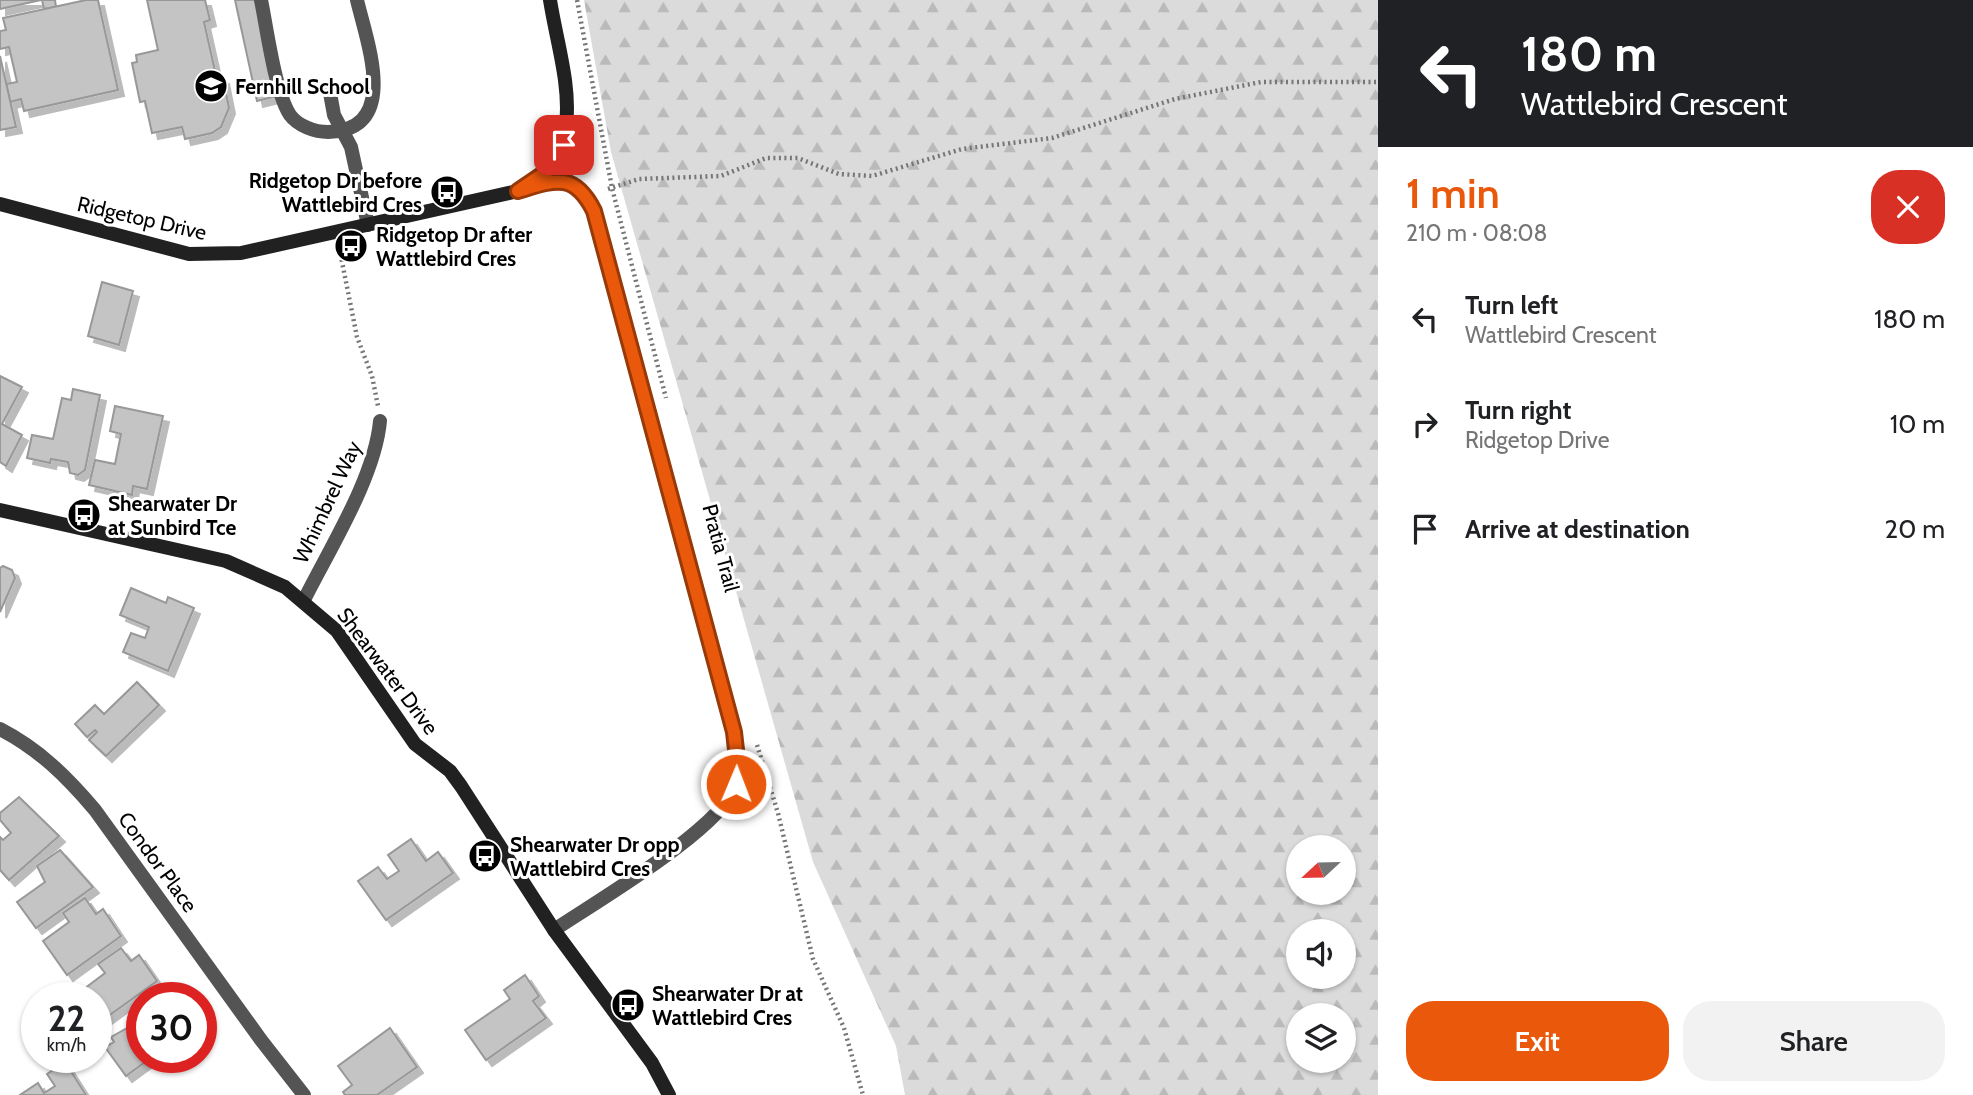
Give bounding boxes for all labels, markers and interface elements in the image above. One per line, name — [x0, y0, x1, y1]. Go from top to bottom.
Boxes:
text: 180 m — [1521, 24, 1657, 83]
icon: left — [1406, 28, 1497, 119]
school or university icon: Fernhill School — [192, 67, 230, 105]
place label: Fernhill School — [235, 74, 370, 99]
text: Wattlebird Crescent — [1521, 84, 1788, 123]
pin — [534, 115, 594, 175]
icon: arrive — [545, 126, 583, 164]
text: 1 min — [1406, 167, 1500, 219]
place label: Ridgetop Dr before Wattlebird Cres — [249, 168, 422, 217]
button: close — [1871, 170, 1945, 244]
bus stop icon: Ridgetop Dr before Wattlebird Cres — [428, 173, 466, 211]
street label: Ridgetop Drive — [75, 191, 209, 245]
text: 210 m · 08:08 — [1406, 219, 1548, 247]
place label: Ridgetop Dr after Wattlebird Cres — [376, 222, 532, 271]
bus stop icon: Ridgetop Dr after Wattlebird Cres — [332, 227, 370, 265]
text: Turn left — [1465, 289, 1558, 321]
icon: left — [1406, 300, 1444, 338]
text: 180 m — [1874, 303, 1945, 335]
text: Wattlebird Crescent — [1465, 321, 1657, 349]
text: Turn right — [1465, 394, 1571, 426]
icon: right — [1406, 405, 1444, 443]
text: 10 m — [1890, 408, 1945, 440]
text: Ridgetop Drive — [1465, 426, 1609, 454]
street label: Whimbrel Way — [288, 437, 366, 567]
place label: Shearwater Dr at Sunbird Tce — [108, 491, 237, 540]
bus stop icon: Shearwater Dr at Sunbird Tce — [65, 496, 103, 534]
street label: Pratia Trail — [697, 501, 745, 595]
icon: arrive — [1406, 510, 1444, 548]
text: Arrive at destination — [1465, 513, 1690, 545]
text: 20 m — [1885, 513, 1945, 545]
street label: Shearwater Drive — [332, 603, 444, 739]
position arrow — [699, 747, 773, 821]
street label: Condor Place — [113, 807, 203, 917]
place label: Shearwater Dr opp Wattlebird Cres — [510, 832, 680, 881]
north arrow — [1286, 835, 1356, 905]
map controls — [1286, 835, 1356, 1073]
bus stop icon: Shearwater Dr opp Wattlebird Cres — [466, 837, 504, 875]
button: sound — [1286, 919, 1356, 989]
place label: Shearwater Dr at Wattlebird Cres — [652, 981, 803, 1030]
speed limit sign: 30 — [126, 982, 217, 1073]
bus stop icon: Shearwater Dr at Wattlebird Cres — [609, 986, 647, 1024]
text: 22 — [48, 997, 85, 1040]
button: Exit — [1406, 1001, 1669, 1081]
button: Share — [1683, 1001, 1945, 1081]
button: layers — [1286, 1003, 1356, 1073]
text: km/h — [47, 1034, 86, 1056]

